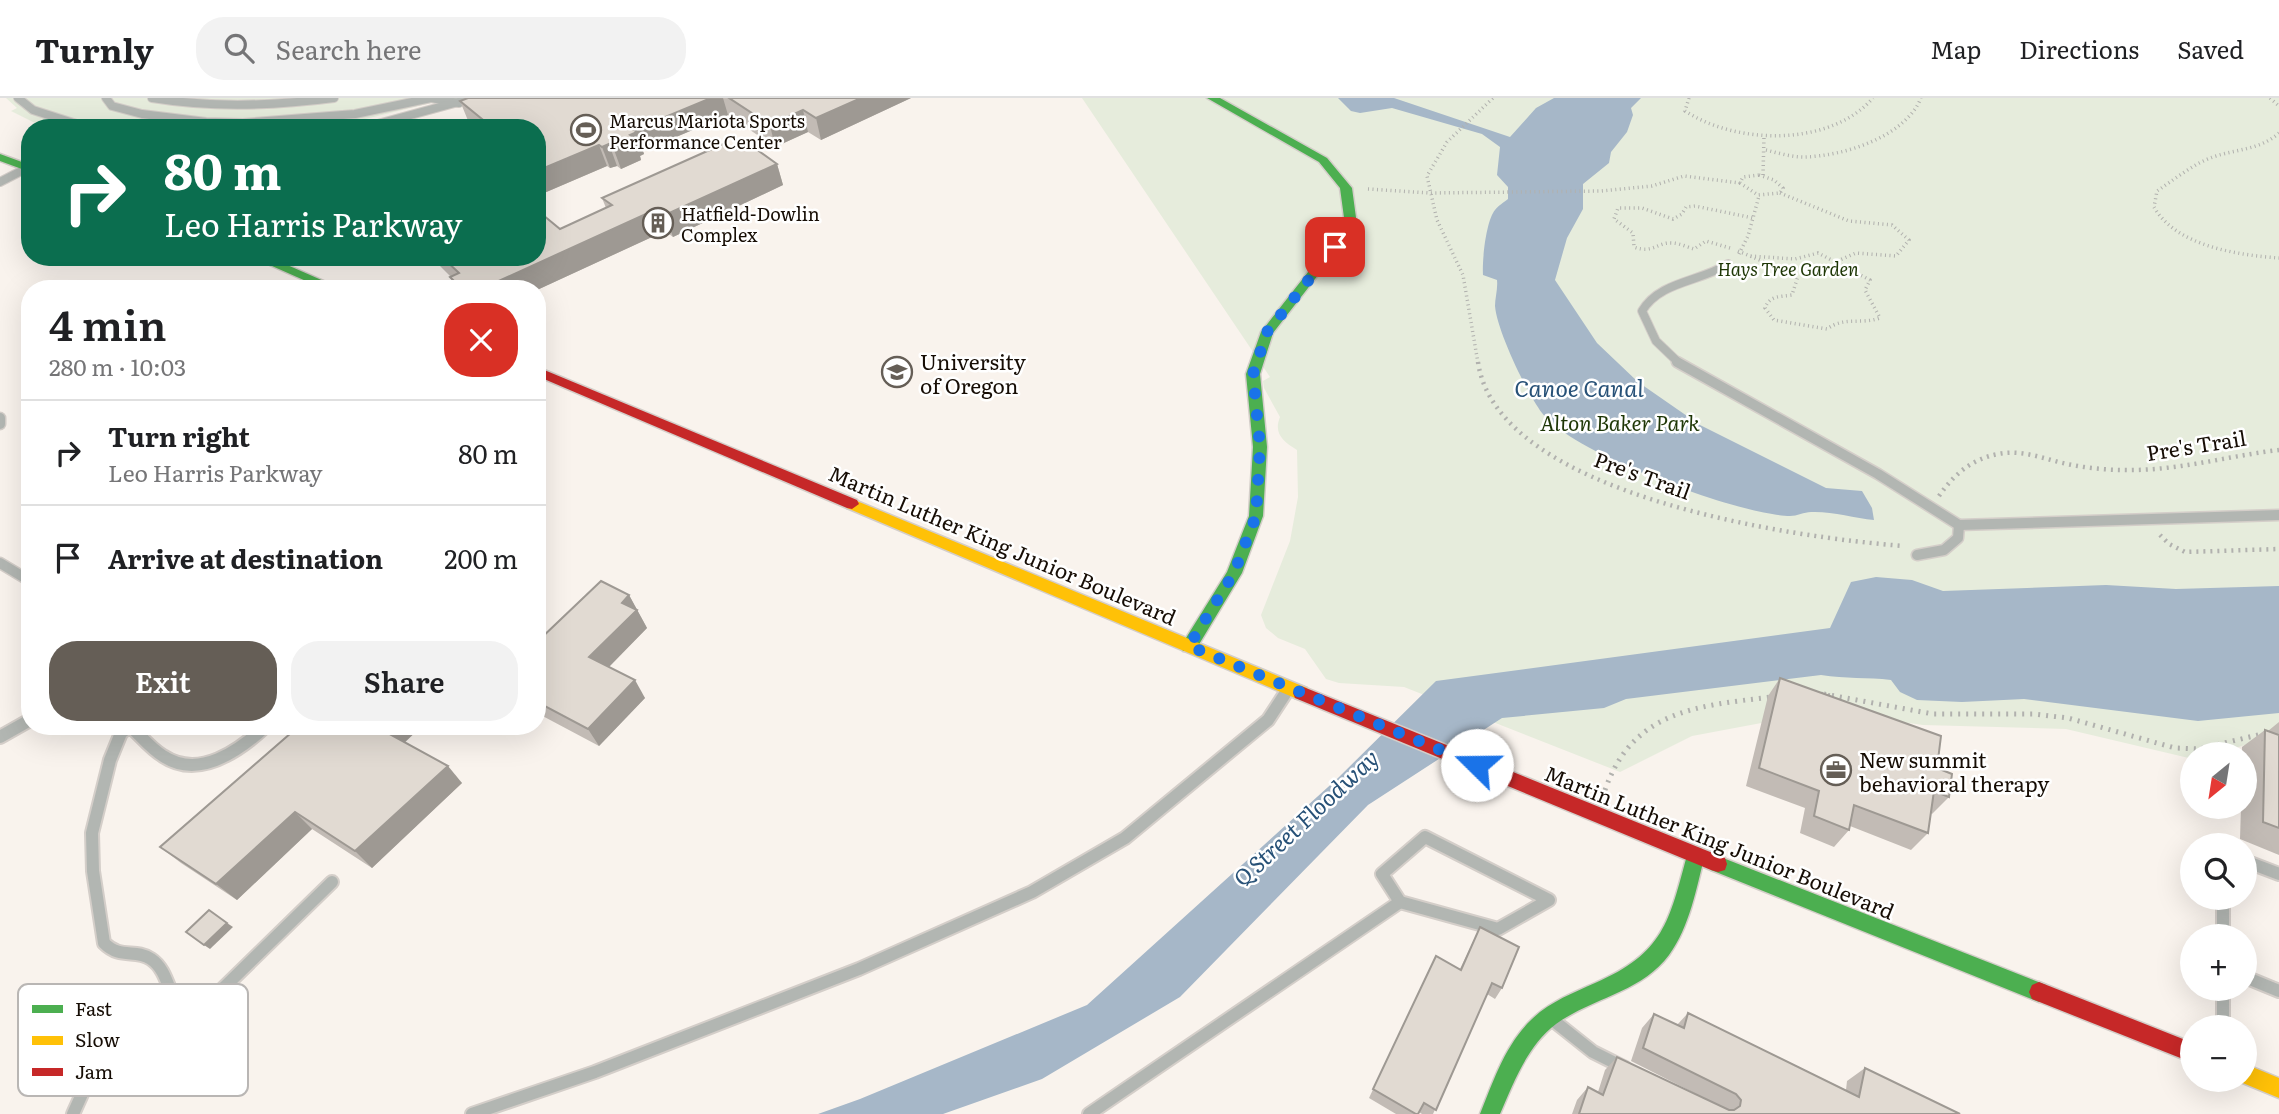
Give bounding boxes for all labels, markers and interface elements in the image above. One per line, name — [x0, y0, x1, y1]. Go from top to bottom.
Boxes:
search box — [196, 17, 686, 80]
text: Turnly — [35, 24, 154, 73]
icon: search — [220, 29, 258, 67]
text: Search here — [276, 29, 421, 68]
text: Map — [1930, 31, 1981, 66]
text: Directions — [2019, 31, 2139, 66]
text: Saved — [2177, 31, 2244, 66]
place label: Marcus Mariota Sports Performance Center — [609, 107, 805, 155]
sports icon: Marcus Mariota Sports Performance Center — [569, 113, 603, 147]
text: 80 m — [164, 132, 282, 205]
icon: right — [49, 147, 140, 238]
text: Leo Harris Parkway — [164, 199, 463, 247]
place label: Hatfield-Dowlin Complex — [681, 200, 820, 248]
building icon: Hatfield-Dowlin Complex — [641, 206, 675, 240]
pin — [1305, 217, 1365, 277]
icon: arrive — [1316, 228, 1354, 266]
park label: Hays Tree Garden — [1717, 255, 1859, 282]
text: 4 min — [49, 292, 167, 354]
button: close — [444, 303, 518, 377]
place label: University of Oregon — [920, 345, 1027, 400]
text: 280 m · 10:03 — [49, 349, 186, 383]
school or university icon: University of Oregon — [880, 355, 914, 389]
water label: Canoe Canal — [1514, 370, 1644, 404]
park label: Alton Baker Park — [1540, 406, 1700, 437]
text: Turn right — [108, 416, 250, 455]
street label: Pre's Trail — [2144, 421, 2248, 467]
text: 80 m — [458, 433, 518, 472]
icon: right — [49, 434, 87, 472]
street label: Pre's Trail — [1590, 442, 1696, 506]
text: Leo Harris Parkway — [108, 455, 323, 489]
street label: Martin Luther King Junior Boulevard — [824, 457, 1182, 632]
text: Arrive at destination — [108, 538, 383, 577]
text: 200 m — [444, 538, 518, 577]
icon: arrive — [49, 539, 87, 577]
button: Exit — [49, 641, 277, 721]
button: Share — [291, 641, 518, 721]
position arrow — [1440, 728, 1514, 802]
water label: Q Street Floodway — [1225, 740, 1385, 894]
north arrow — [2180, 742, 2258, 819]
map controls — [2180, 742, 2257, 1092]
place label: New summit behavioral therapy — [1859, 743, 2050, 798]
office icon: New summit behavioral therapy — [1819, 753, 1853, 787]
street label: Martin Luther King Junior Boulevard — [1540, 756, 1900, 926]
button: search — [2180, 833, 2257, 910]
button: + — [2180, 924, 2257, 1001]
legend — [18, 984, 248, 1096]
text: Fast — [75, 994, 112, 1022]
button: − — [2180, 1015, 2257, 1092]
text: Slow — [75, 1025, 120, 1053]
text: Jam — [75, 1057, 113, 1085]

